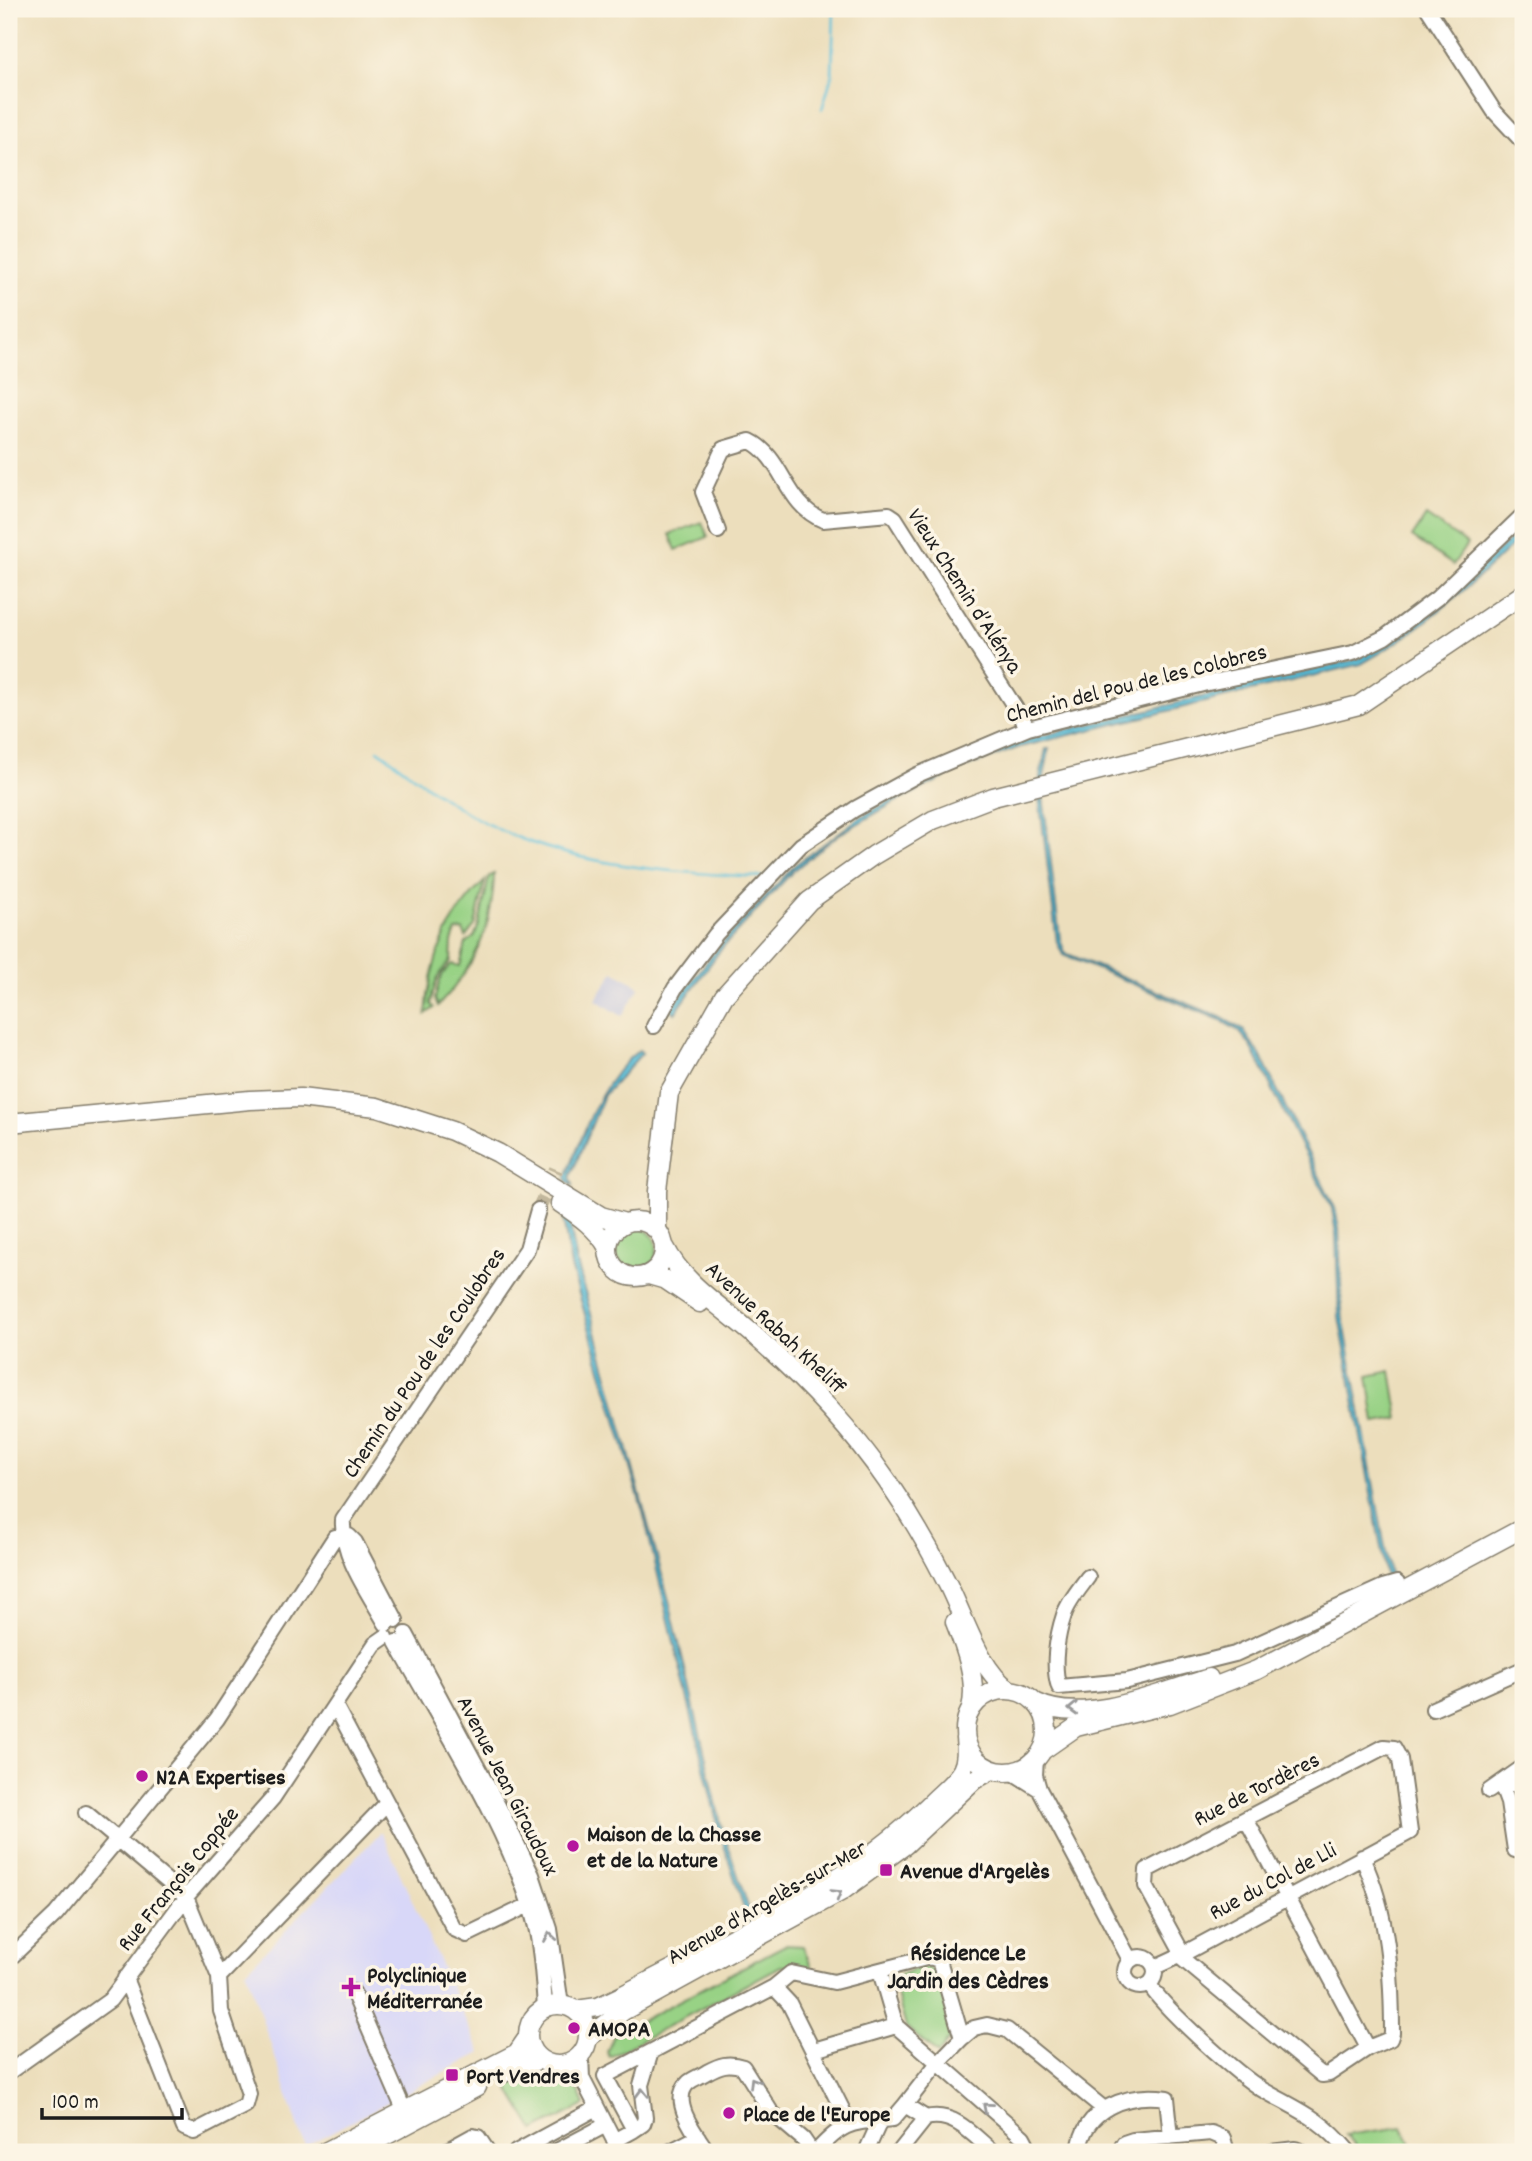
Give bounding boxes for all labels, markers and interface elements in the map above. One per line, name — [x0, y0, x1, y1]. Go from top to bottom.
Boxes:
street label: Vieux Chemin d’Alénya — [897, 503, 1030, 682]
street label: Chemin del Pou de les Colobres — [1003, 637, 1271, 734]
street label: Chemin du Pou de les Coulobres — [336, 1242, 516, 1486]
street label: Avenue Rabah Kheliff — [696, 1255, 853, 1404]
street label: Avenue Jean Giraudoux — [446, 1691, 566, 1883]
one-way arrow — [1067, 1702, 1078, 1717]
street label: Rue de Tordères — [1189, 1745, 1326, 1837]
place label: N2A Expertises — [156, 1763, 286, 1796]
marker: N2A Expertises — [134, 1768, 150, 1784]
street label: Rue François Coppée — [111, 1801, 249, 1960]
place label: Maison de la Chasse et de la Nature — [587, 1820, 761, 1879]
street label: Avenue d'Argelès-sur-Mer — [662, 1833, 874, 1975]
street label: Rue du Col de Lli — [1204, 1836, 1343, 1931]
marker: Maison de la Chasse et de la Nature — [565, 1838, 581, 1854]
place label: Avenue d'Argelès — [900, 1857, 1050, 1890]
marker: Avenue d'Argelès — [878, 1862, 894, 1878]
one-way arrow — [829, 1889, 842, 1902]
one-way arrow — [543, 1931, 558, 1943]
district label: Résidence Le Jardin des Cèdres — [887, 1938, 1049, 2000]
place label: Polyclinique Méditerranée — [367, 1961, 483, 2020]
marker: Polyclinique Méditerranée — [341, 1977, 361, 1997]
place label: AMOPA — [588, 2015, 650, 2048]
marker: AMOPA — [566, 2020, 582, 2036]
place label: Port Vendres — [466, 2062, 580, 2095]
marker: Port Vendres — [444, 2067, 460, 2083]
scale bar — [42, 2077, 182, 2121]
one-way arrow — [749, 2077, 762, 2090]
one-way arrow — [635, 2087, 650, 2098]
text: 100 m — [52, 2089, 99, 2119]
place label: Place de l'Europe — [743, 2100, 890, 2133]
one-way arrow — [982, 2103, 995, 2115]
marker: Place de l'Europe — [721, 2105, 737, 2121]

